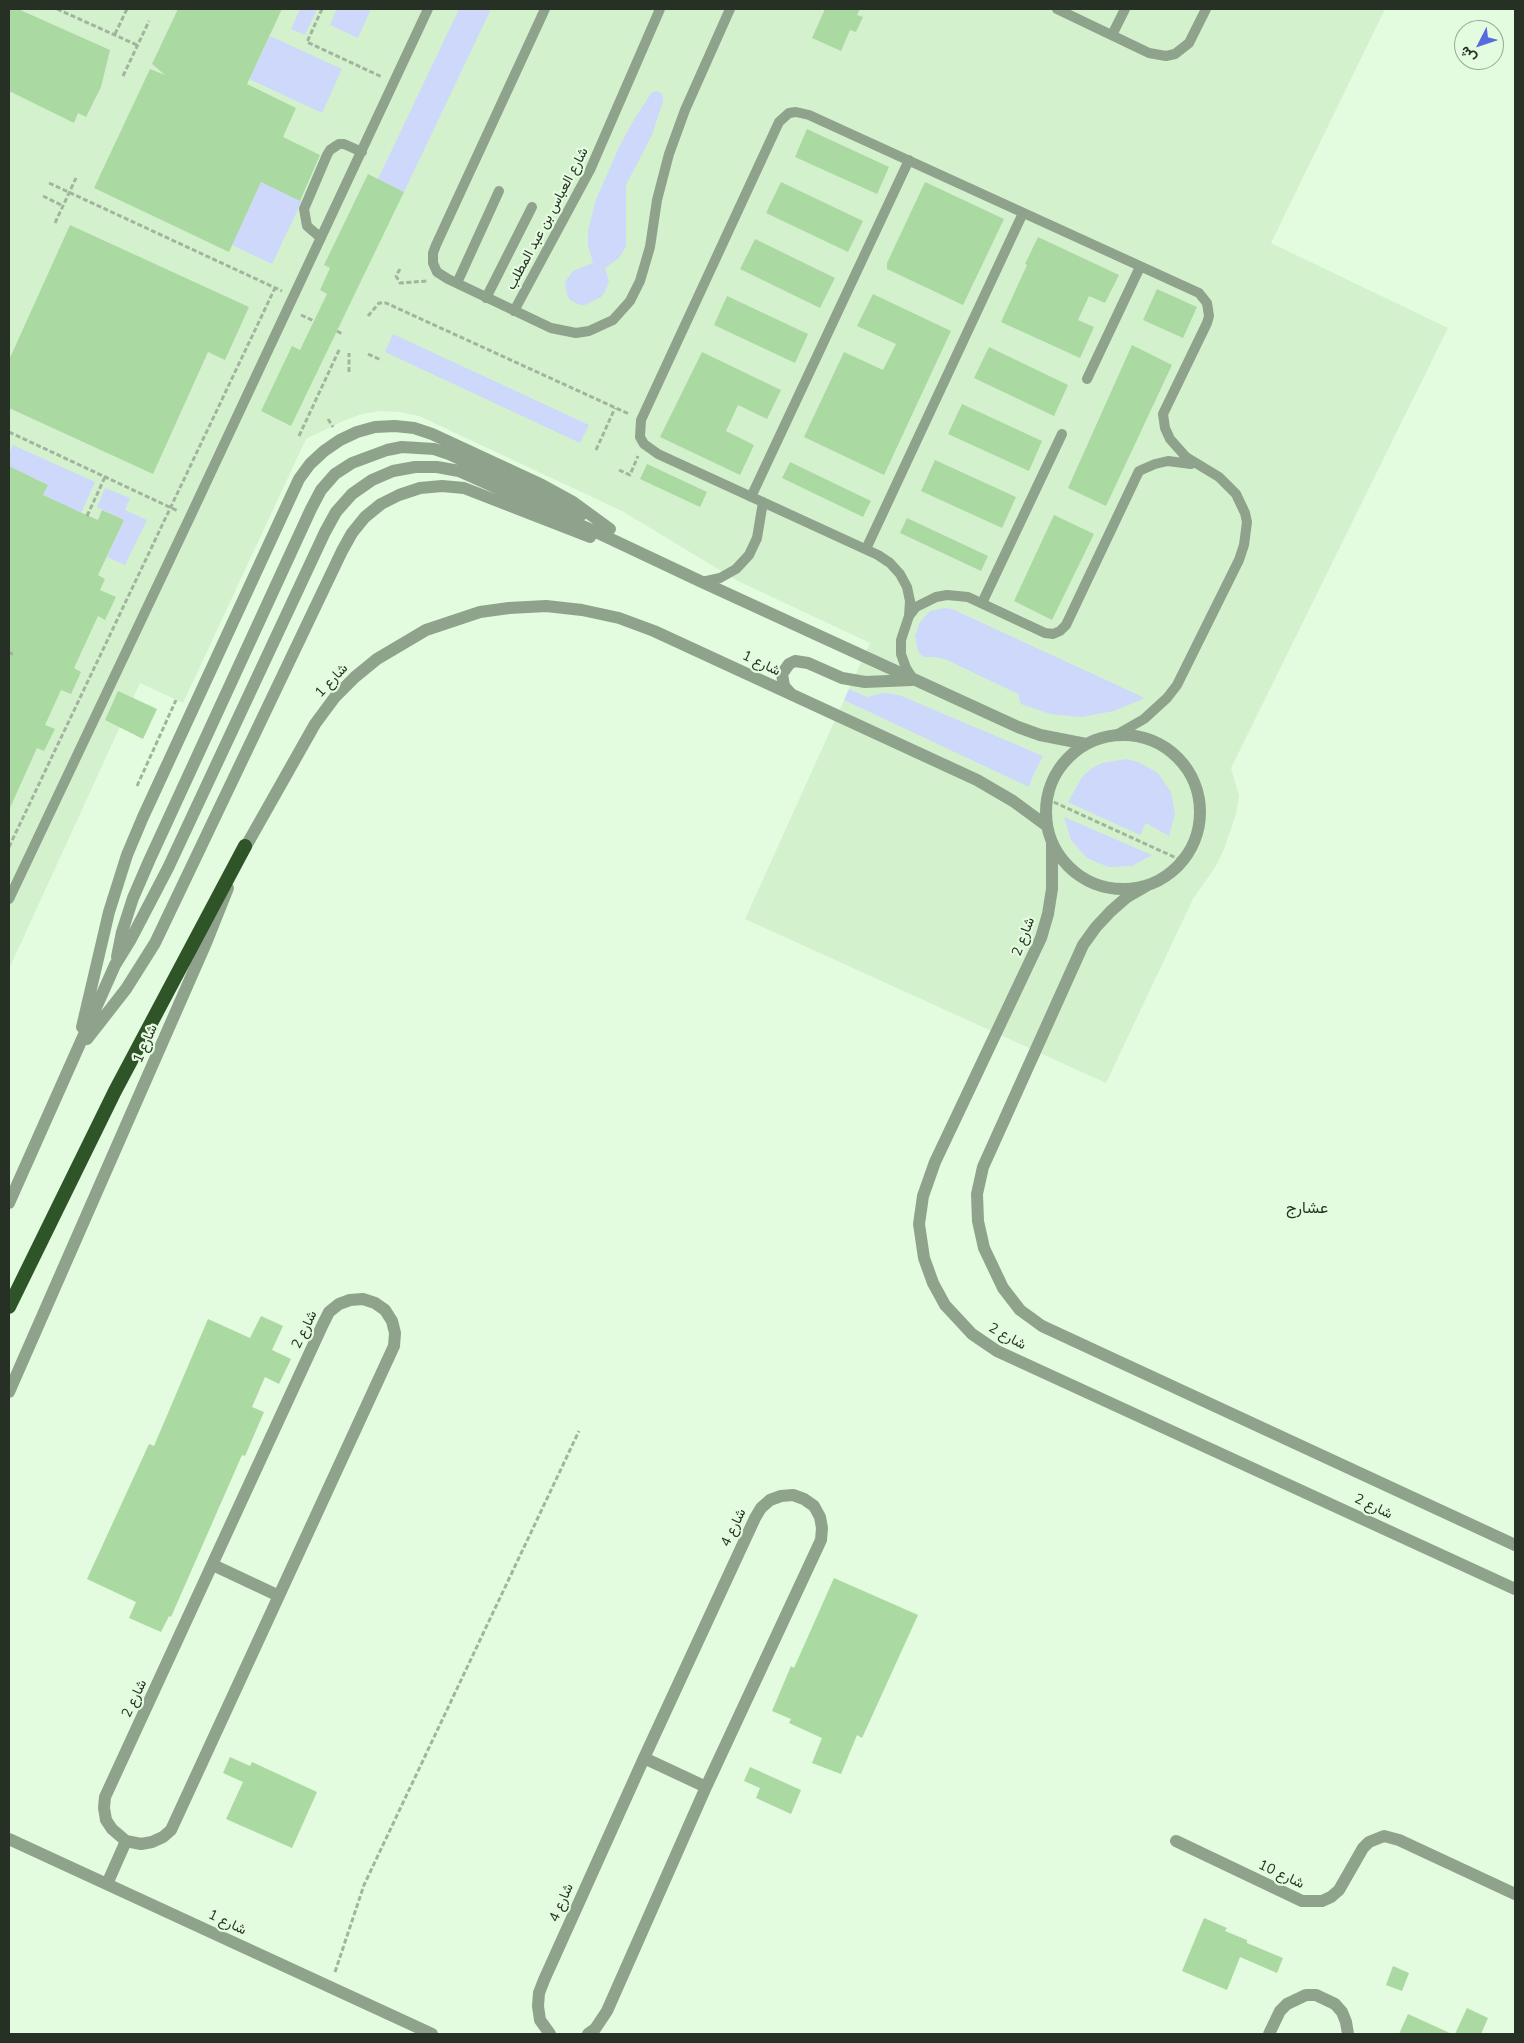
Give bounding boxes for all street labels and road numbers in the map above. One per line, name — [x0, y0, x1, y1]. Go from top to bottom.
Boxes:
street label: شارع العباس بن عبد المطلب — [503, 145, 593, 293]
street label: شارع 1 — [739, 648, 783, 680]
street label: شارع 1 — [312, 661, 352, 701]
street label: شارع 2 — [1009, 915, 1039, 959]
street label: شارع 1 — [130, 1022, 162, 1066]
street label: شارع 2 — [289, 1308, 321, 1352]
street label: شارع 2 — [985, 1320, 1029, 1354]
street label: شارع 2 — [1351, 1491, 1395, 1523]
street label: شارع 4 — [718, 1506, 750, 1550]
street label: شارع 2 — [119, 1677, 151, 1721]
street label: شارع 10 — [1255, 1857, 1307, 1893]
street label: شارع 4 — [546, 1881, 578, 1925]
street label: شارع 1 — [205, 1907, 249, 1939]

